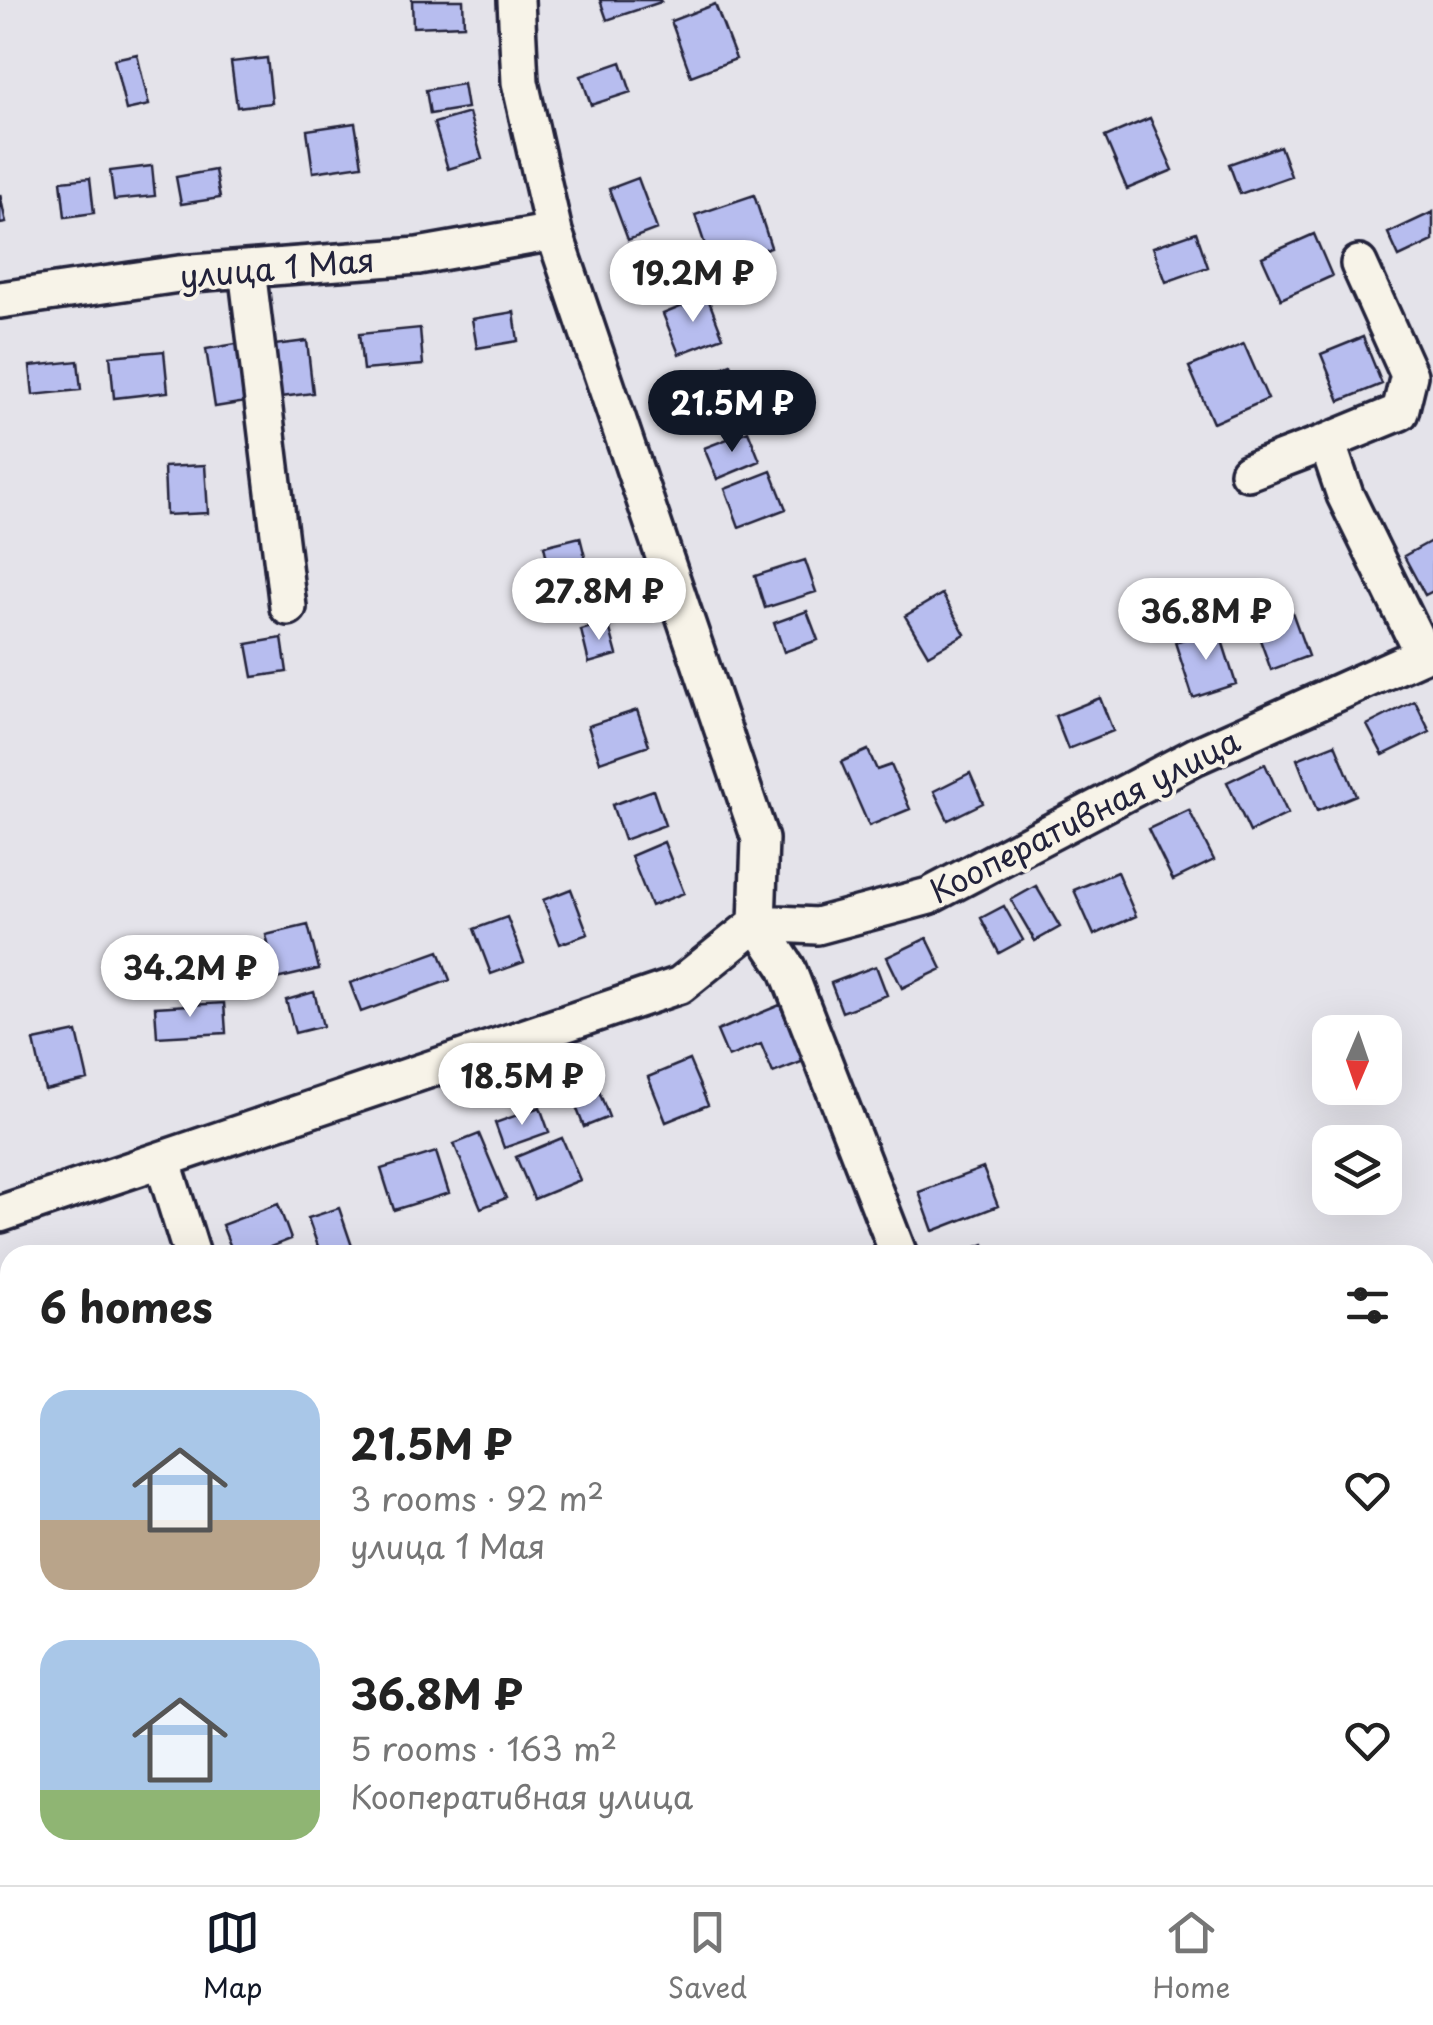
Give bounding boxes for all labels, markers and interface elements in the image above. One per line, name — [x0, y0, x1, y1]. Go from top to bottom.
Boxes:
street label: улица 1 Мая — [178, 235, 376, 299]
pin: 19.2M ₽ — [601, 240, 785, 325]
text: 19.2M ₽ — [632, 248, 754, 296]
pin: 21.5M ₽ — [640, 370, 824, 455]
text: 21.5M ₽ — [670, 378, 794, 426]
pin: 27.8M ₽ — [507, 558, 691, 643]
text: 27.8M ₽ — [534, 566, 664, 614]
pin: 36.8M ₽ — [1114, 578, 1298, 663]
text: 36.8M ₽ — [1140, 586, 1272, 634]
street label: Кооперативная улица — [920, 716, 1248, 914]
pin: 34.2M ₽ — [98, 935, 282, 1020]
text: 34.2M ₽ — [123, 943, 257, 991]
north arrow — [1312, 1015, 1402, 1105]
map controls — [1312, 1015, 1402, 1215]
pin: 18.5M ₽ — [430, 1043, 614, 1128]
text: 18.5M ₽ — [460, 1051, 584, 1099]
button: layers — [1312, 1125, 1402, 1215]
text: 6 homes — [40, 1274, 213, 1337]
icon: filters — [1340, 1278, 1395, 1333]
text: 21.5M ₽ — [350, 1411, 513, 1474]
icon: home — [120, 1430, 240, 1550]
icon: heart — [1340, 1463, 1395, 1518]
text: 3 rooms · 92 m² — [350, 1474, 604, 1522]
text: улица 1 Мая — [350, 1522, 545, 1570]
text: 36.8M ₽ — [350, 1661, 523, 1724]
icon: home — [120, 1680, 240, 1800]
icon: heart — [1340, 1713, 1395, 1768]
text: 5 rooms · 163 m² — [350, 1724, 617, 1772]
text: Кооперативная улица — [350, 1772, 693, 1820]
tab: Map — [203, 1905, 262, 2008]
tab: Saved — [668, 1905, 747, 2008]
tab: Home — [1152, 1905, 1230, 2008]

